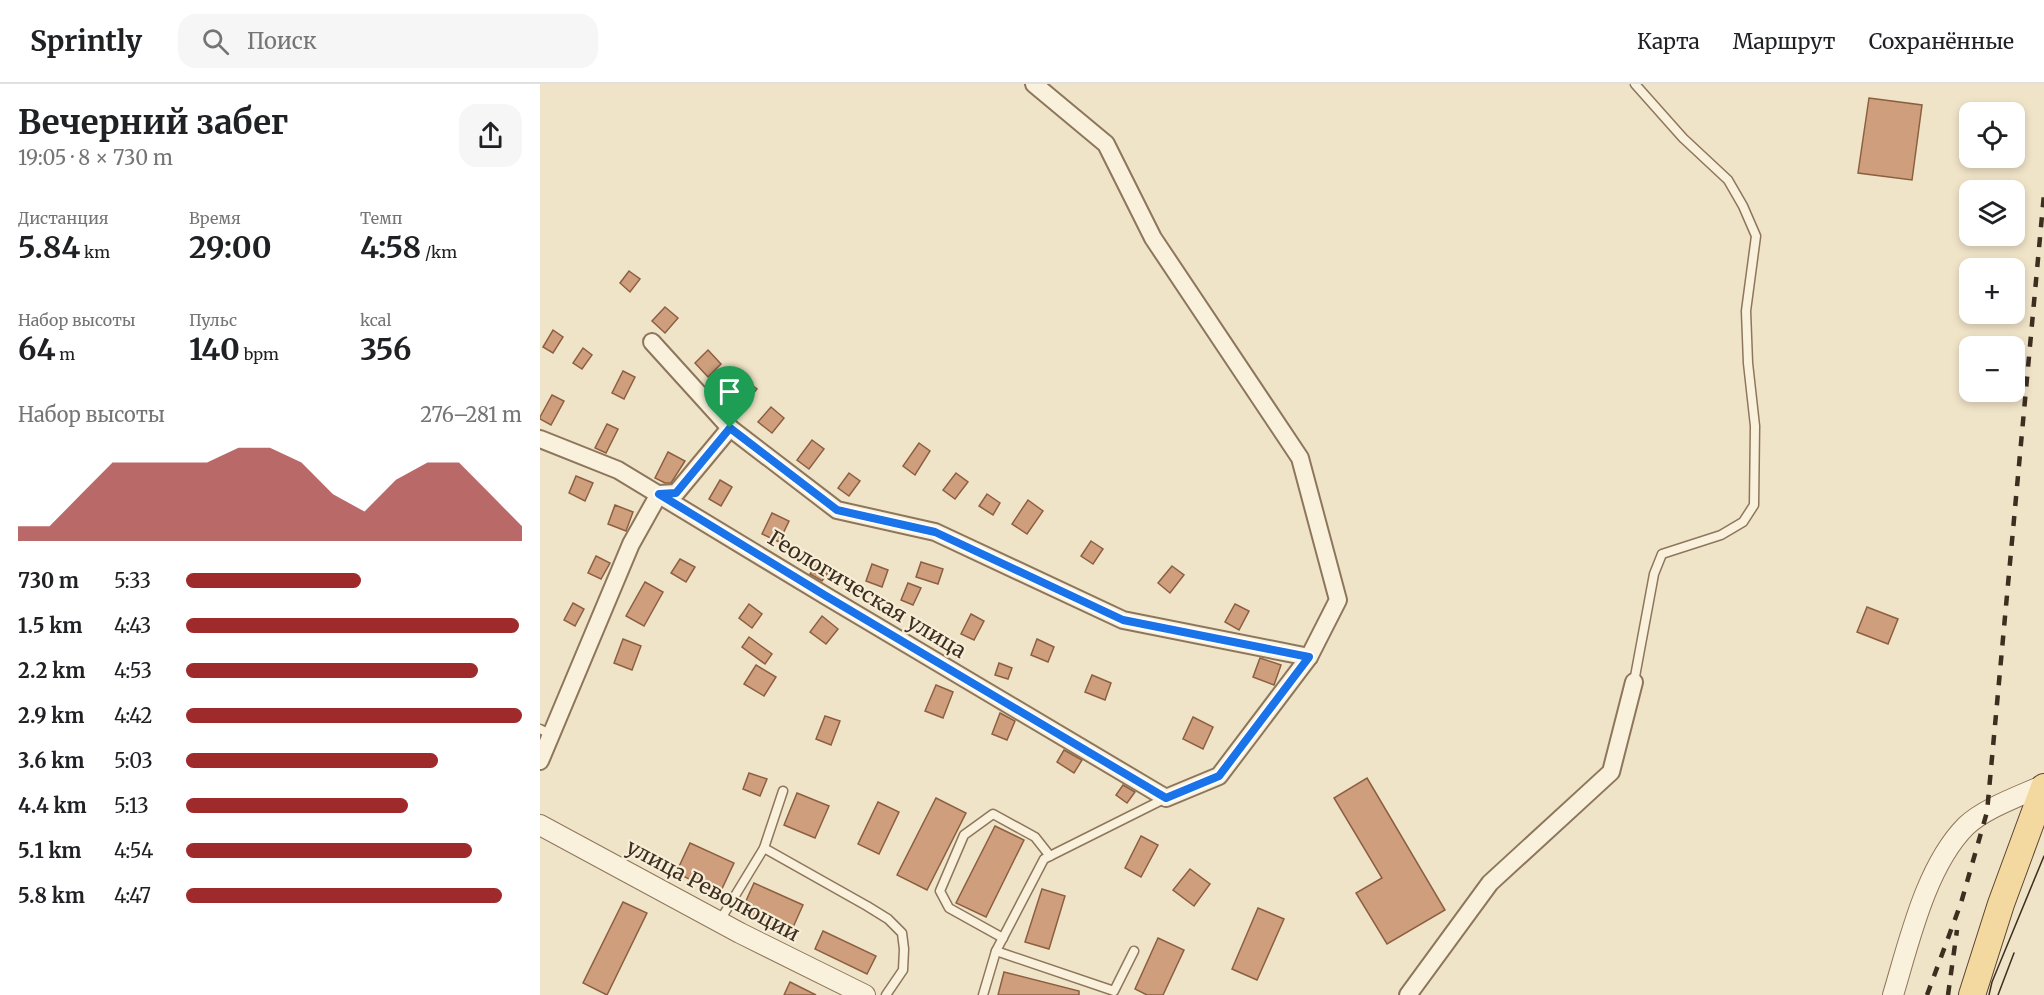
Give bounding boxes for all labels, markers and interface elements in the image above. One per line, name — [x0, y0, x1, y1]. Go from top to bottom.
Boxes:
search box — [178, 14, 598, 68]
text: Sprintly — [30, 23, 142, 59]
icon: search — [199, 25, 232, 58]
text: Поиск — [247, 27, 317, 55]
text: Карта — [1637, 28, 1700, 55]
text: Маршрут — [1733, 28, 1836, 55]
text: Сохранённые — [1869, 28, 2014, 55]
text: Вечерний забег — [18, 102, 288, 143]
map controls — [1959, 102, 2025, 402]
button: locate — [1959, 102, 2025, 168]
button: share — [459, 104, 522, 167]
text: 19:05 · 8 × 730 m — [18, 145, 173, 170]
button: layers — [1959, 180, 2025, 246]
text: Дистанция — [18, 208, 109, 228]
text: Время — [189, 208, 241, 228]
text: Темп — [360, 208, 402, 228]
text: 5.84 — [18, 228, 80, 266]
text: 29:00 — [189, 228, 272, 266]
text: 4:58 — [360, 228, 421, 266]
text: km — [80, 242, 110, 262]
text: /km — [421, 242, 457, 262]
button: + — [1959, 258, 2025, 324]
text: Набор высоты — [18, 310, 136, 330]
text: Пульс — [189, 310, 237, 330]
text: kcal — [360, 310, 391, 330]
text: 64 — [18, 330, 56, 368]
text: 140 — [189, 330, 240, 368]
text: 356 — [360, 330, 411, 368]
button: − — [1959, 336, 2025, 402]
text: m — [56, 344, 75, 364]
text: bpm — [240, 344, 279, 364]
pin — [704, 366, 755, 428]
icon: arrive — [713, 375, 746, 408]
text: Набор высоты — [18, 402, 165, 427]
text: 276–281 m — [420, 402, 522, 427]
street label: Геологическая улица — [763, 524, 971, 664]
text: 730 m — [18, 568, 79, 593]
text: 5:33 — [114, 568, 151, 593]
text: 1.5 km — [18, 613, 82, 638]
text: 4:43 — [114, 613, 151, 638]
text: 2.2 km — [18, 658, 85, 683]
text: 4:53 — [114, 658, 152, 683]
text: 2.9 km — [18, 703, 84, 728]
text: 4:42 — [114, 703, 152, 728]
text: 3.6 km — [18, 748, 84, 773]
text: 5:03 — [114, 748, 153, 773]
text: 4.4 km — [18, 793, 87, 818]
text: 5:13 — [114, 793, 149, 818]
street label: улица Революции — [622, 833, 804, 947]
text: 5.1 km — [18, 838, 82, 863]
text: 4:54 — [114, 838, 153, 863]
text: 5.8 km — [18, 883, 85, 908]
text: 4:47 — [114, 883, 151, 908]

